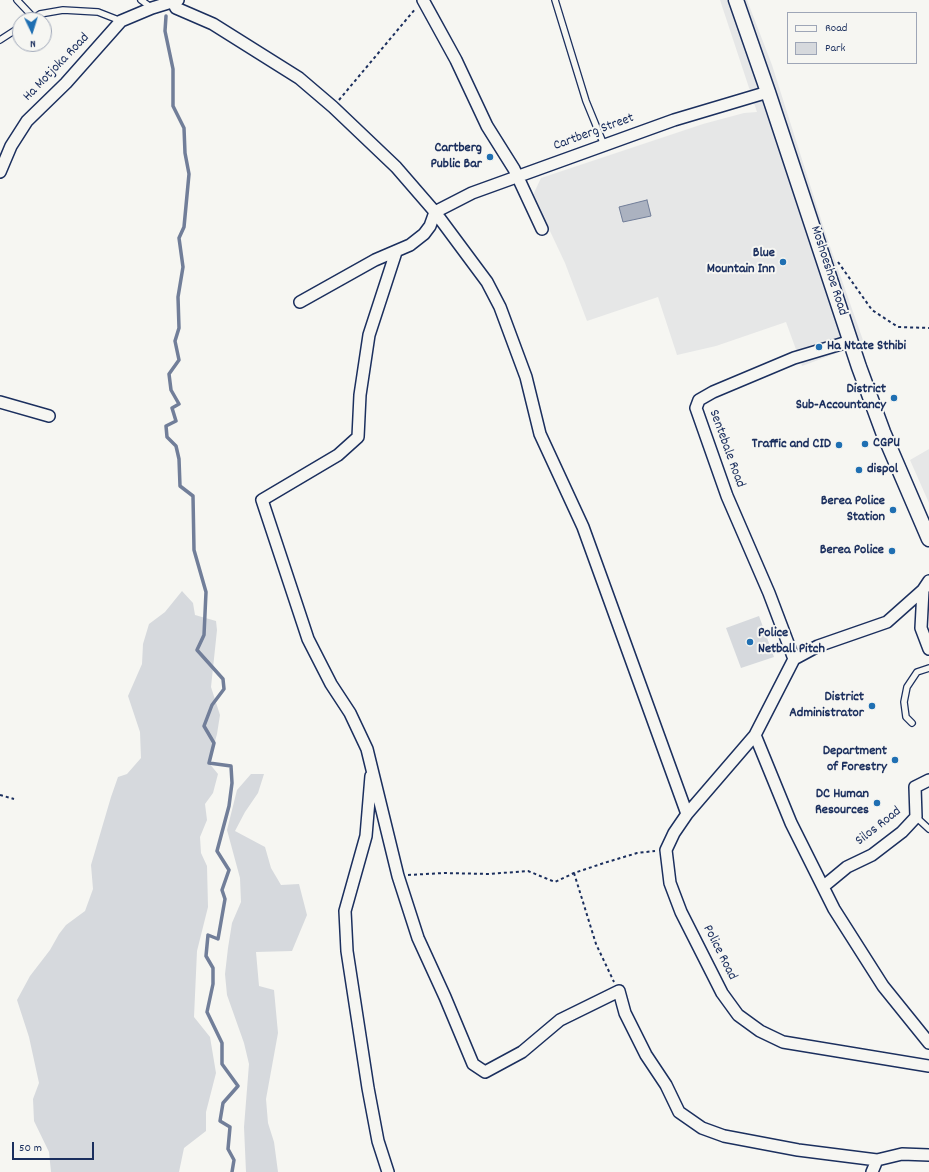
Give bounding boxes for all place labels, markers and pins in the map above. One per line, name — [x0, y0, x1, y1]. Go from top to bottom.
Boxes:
place label: Cartberg Public Bar — [430, 141, 482, 174]
marker: Cartberg Public Bar — [485, 152, 495, 162]
place label: Blue Mountain Inn — [707, 246, 775, 278]
marker: Blue Mountain Inn — [778, 257, 788, 267]
place label: Ha Ntate Sthibi — [827, 339, 906, 355]
marker: Ha Ntate Sthibi — [814, 342, 824, 352]
place label: District Sub-Accountancy — [796, 382, 886, 414]
marker: District Sub-Accountancy — [889, 393, 899, 403]
place label: CGPU — [873, 436, 900, 452]
place label: Traffic and CID — [752, 437, 831, 453]
marker: CGPU — [860, 439, 870, 449]
marker: Traffic and CID — [834, 440, 844, 450]
place label: dispol — [867, 462, 898, 478]
marker: dispol — [854, 465, 864, 475]
place label: Berea Police Station — [821, 494, 885, 526]
marker: Berea Police Station — [888, 505, 898, 515]
place label: Berea Police — [820, 543, 884, 559]
marker: Berea Police — [887, 546, 897, 556]
place label: Police Netball Pitch — [758, 626, 825, 658]
marker: Police Netball Pitch — [745, 637, 755, 647]
place label: District Administrator — [789, 690, 864, 722]
marker: District Administrator — [867, 701, 877, 711]
place label: Department of Forestry — [823, 744, 887, 776]
marker: Department of Forestry — [890, 755, 900, 765]
place label: DC Human Resources — [815, 787, 869, 820]
marker: DC Human Resources — [872, 798, 882, 808]

